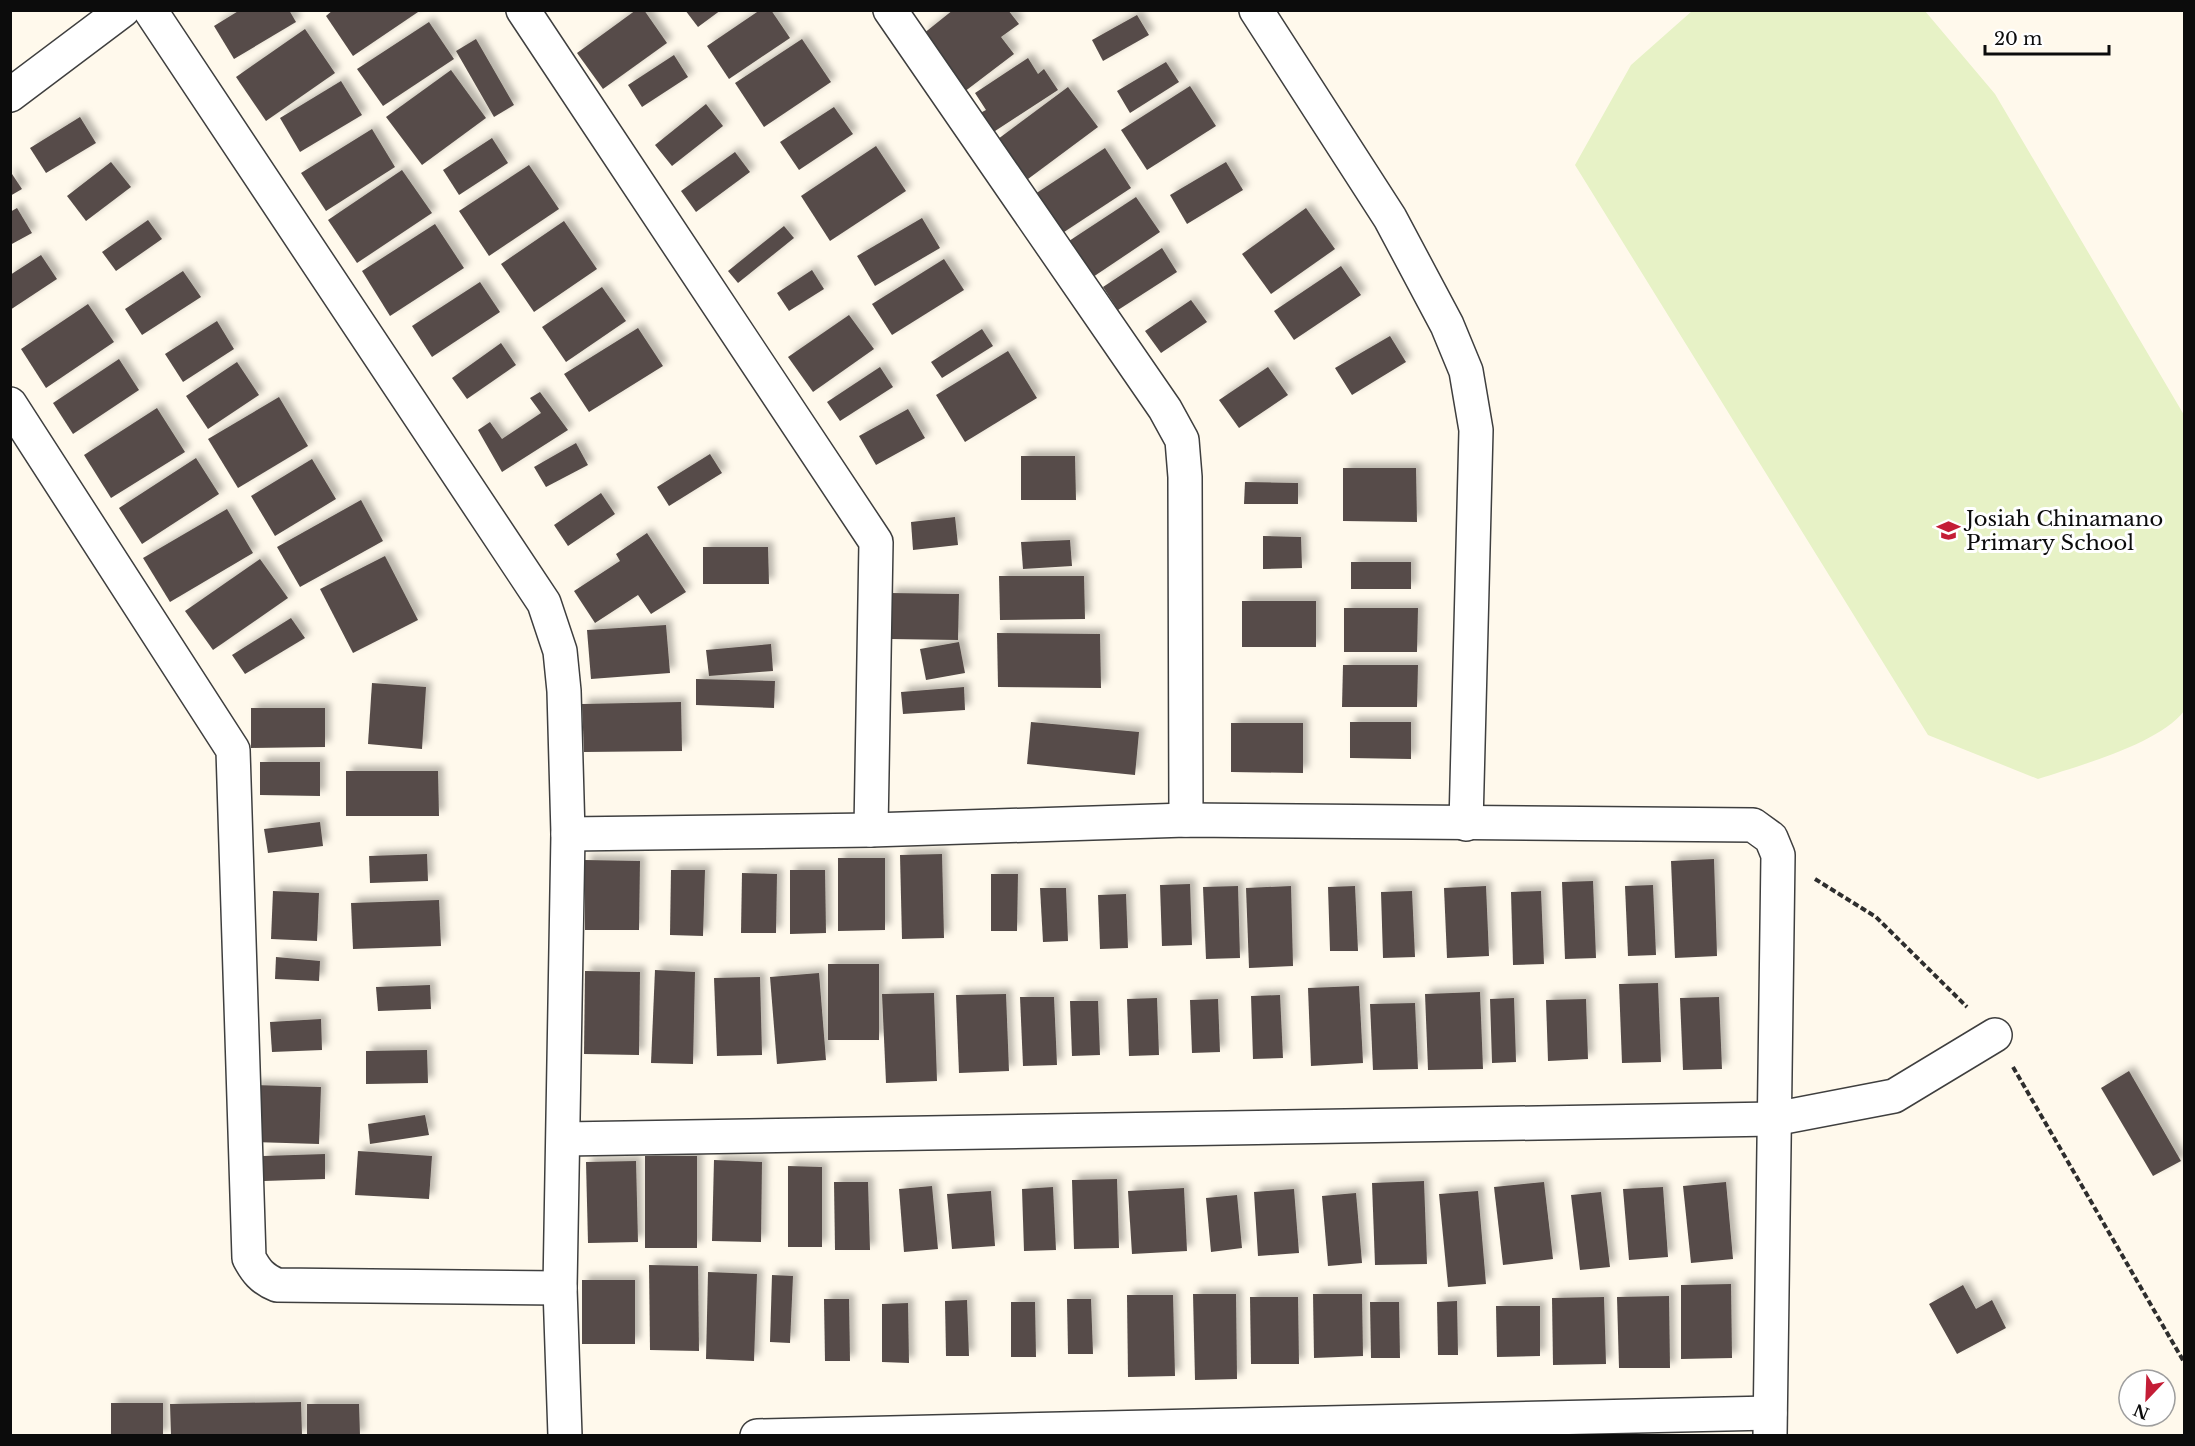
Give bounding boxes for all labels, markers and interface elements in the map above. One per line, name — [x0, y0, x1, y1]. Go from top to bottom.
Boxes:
scale bar — [1985, 18, 2110, 56]
text: 20 m — [1994, 28, 2042, 50]
place label: Josiah Chinamano Primary School — [1963, 506, 2163, 556]
school or university icon: Josiah Chinamano Primary School — [1935, 518, 1961, 544]
north arrow — [2117, 1368, 2177, 1428]
text: N — [2130, 1400, 2152, 1424]

